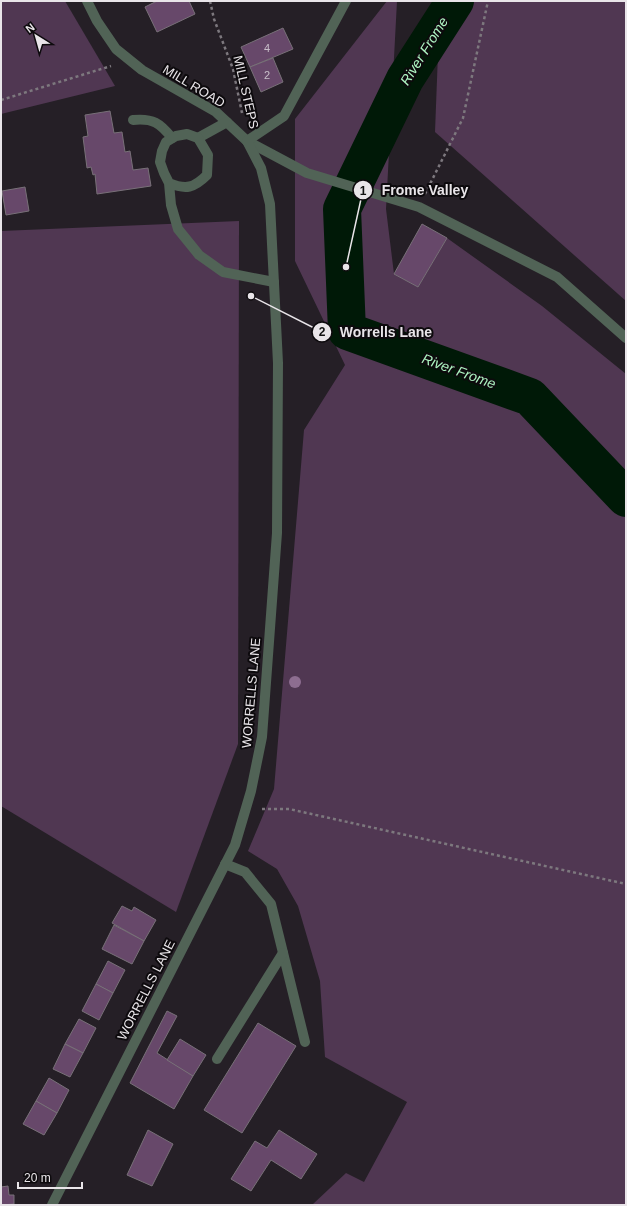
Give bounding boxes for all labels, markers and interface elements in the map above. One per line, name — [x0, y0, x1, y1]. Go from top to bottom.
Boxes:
water label: River Frome — [397, 14, 451, 88]
north arrow — [16, 16, 56, 56]
text: N — [23, 21, 37, 35]
house number: 4 — [264, 42, 270, 54]
street label: MILL STEPS — [230, 54, 262, 130]
street label: MILL ROAD — [160, 62, 228, 110]
house number: 2 — [264, 69, 270, 81]
callout: Frome Valley — [353, 177, 476, 203]
text: Frome Valley — [382, 182, 468, 198]
text: 1 — [360, 184, 367, 198]
callout: Worrells Lane — [312, 319, 441, 345]
text: Worrells Lane — [340, 324, 432, 340]
text: 2 — [319, 325, 326, 339]
water label: River Frome — [420, 350, 498, 392]
street label: WORRELLS LANE — [239, 637, 263, 749]
street label: WORRELLS LANE — [114, 937, 178, 1043]
scale bar — [18, 1164, 82, 1190]
text: 20 m — [24, 1171, 51, 1185]

